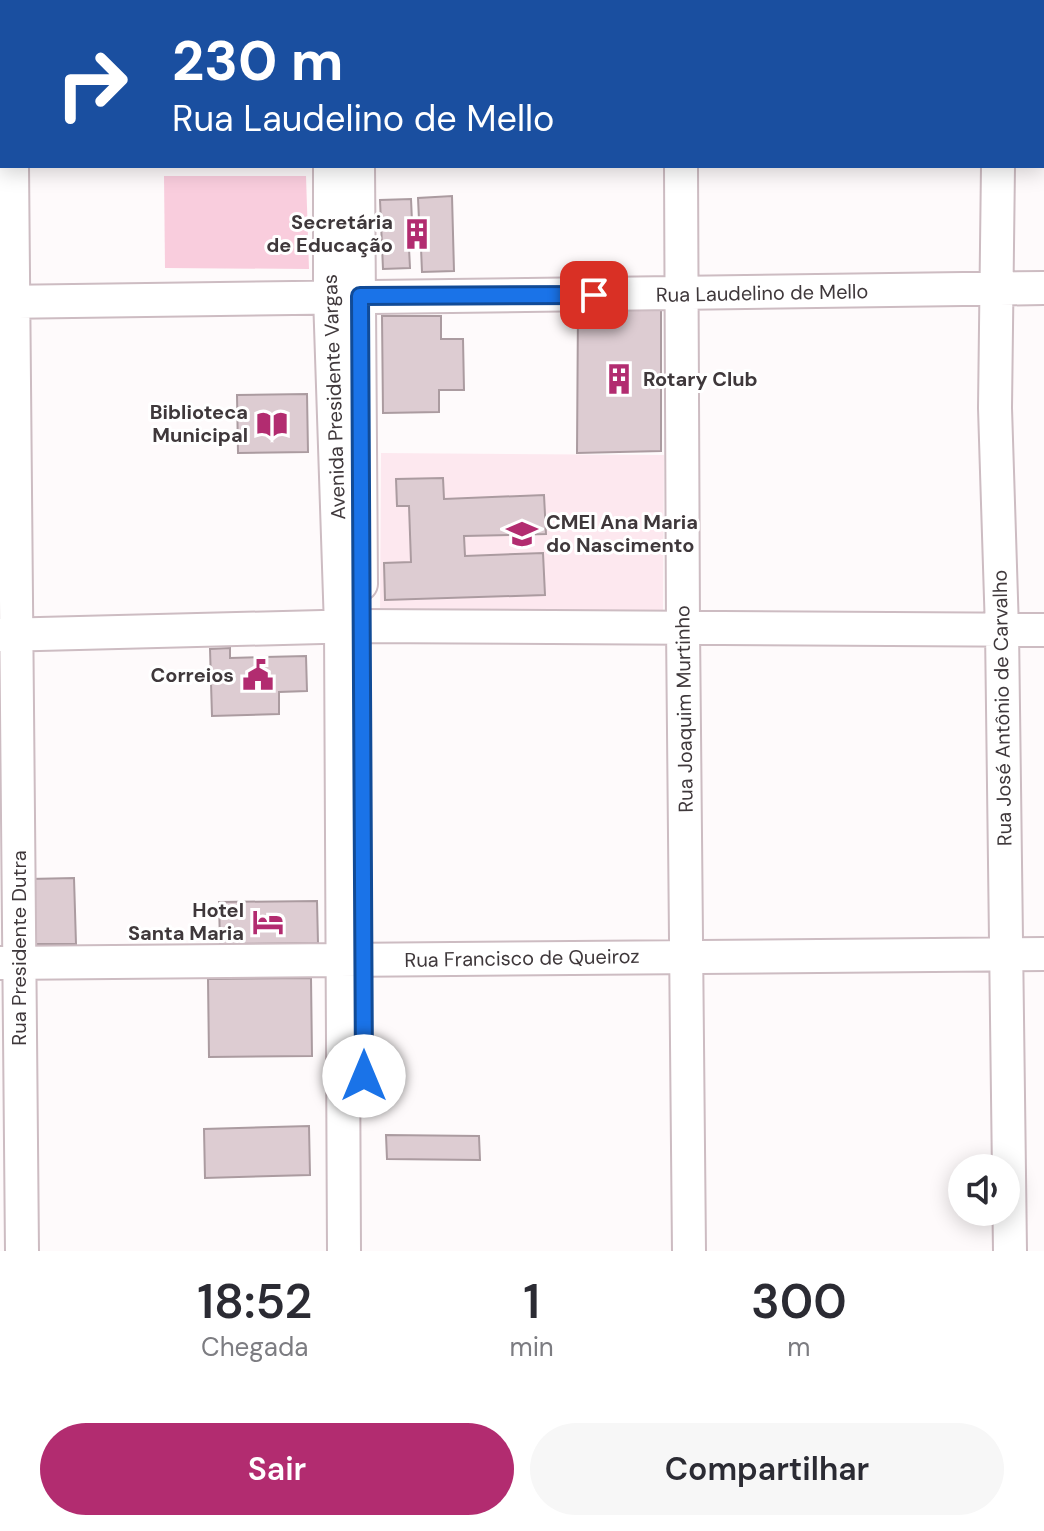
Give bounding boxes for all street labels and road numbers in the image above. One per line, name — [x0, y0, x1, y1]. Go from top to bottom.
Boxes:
street label: Avenida Presidente Vargas — [317, 274, 351, 520]
street label: Rua Laudelino de Mello — [656, 278, 868, 308]
street label: Rua José Antônio de Carvalho — [987, 570, 1017, 846]
street label: Rua Joaquim Murtinho — [669, 605, 699, 813]
street label: Rua Presidente Dutra — [6, 850, 32, 1046]
street label: Rua Francisco de Queiroz — [404, 943, 640, 973]

